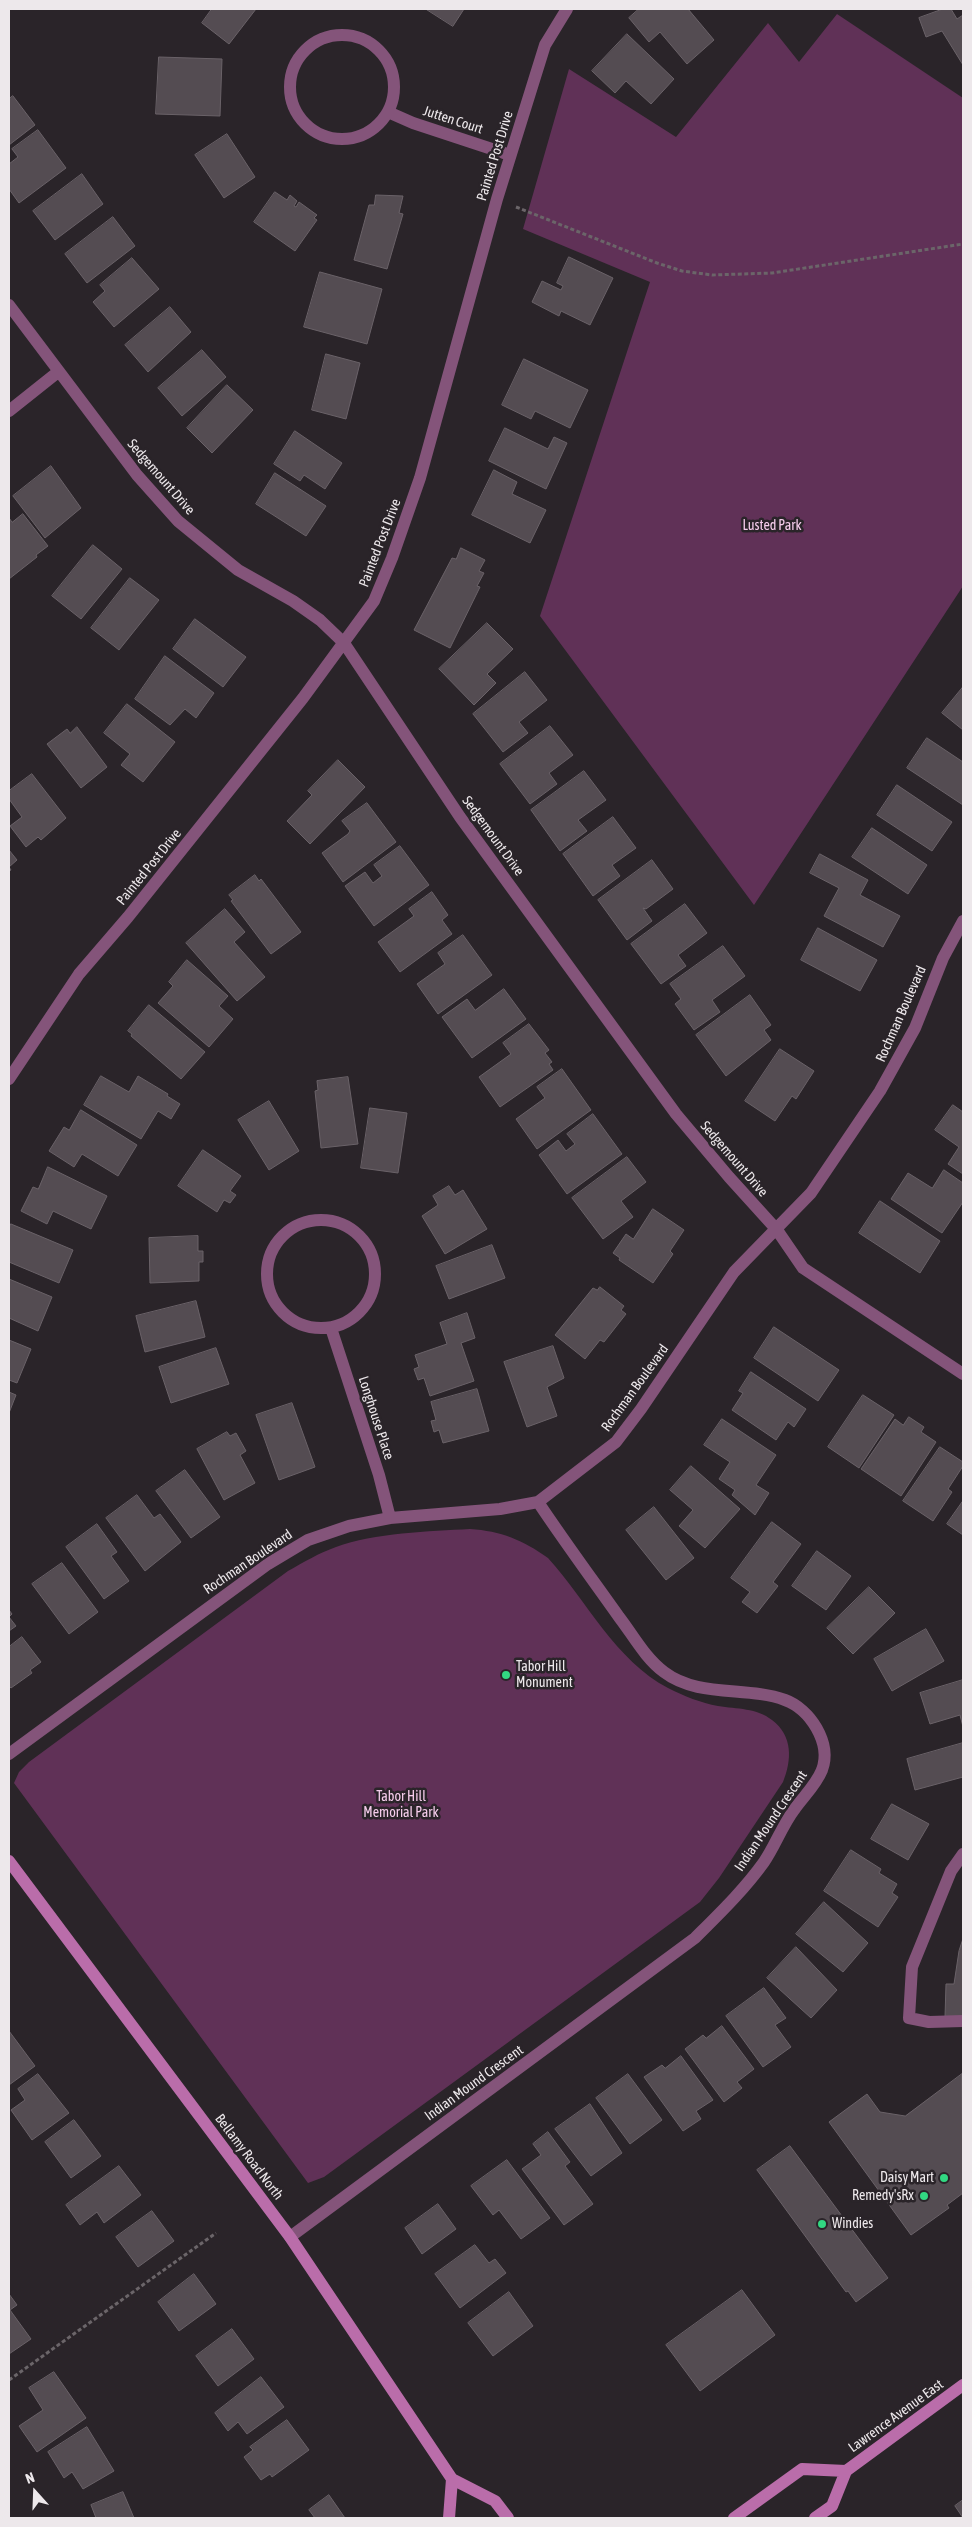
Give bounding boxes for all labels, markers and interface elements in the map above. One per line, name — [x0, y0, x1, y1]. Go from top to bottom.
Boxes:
street label: Jutten Court — [421, 102, 485, 138]
street label: Painted Post Drive — [473, 109, 517, 203]
street label: Sedgemount Drive — [124, 436, 198, 518]
street label: Painted Post Drive — [355, 496, 405, 590]
park label: Lusted Park — [742, 518, 802, 534]
street label: Sedgemount Drive — [459, 793, 527, 879]
street label: Painted Post Drive — [113, 825, 185, 909]
street label: Rochman Boulevard — [872, 963, 930, 1065]
street label: Sedgemount Drive — [697, 1118, 771, 1200]
street label: Rochman Boulevard — [598, 1341, 672, 1435]
street label: Longhouse Place — [355, 1374, 397, 1462]
street label: Rochman Boulevard — [200, 1526, 296, 1598]
place label: Tabor Hill Monument — [516, 1659, 573, 1691]
marker: Tabor Hill Monument — [500, 1669, 512, 1681]
street label: Indian Mound Crescent — [731, 1768, 811, 1874]
park label: Tabor Hill Memorial Park — [363, 1789, 439, 1821]
street label: Indian Mound Crescent — [421, 2042, 527, 2124]
street label: Bellamy Road North — [211, 2111, 287, 2203]
place label: Daisy Mart — [880, 2170, 934, 2186]
marker: Daisy Mart — [938, 2172, 950, 2184]
place label: Remedy'sRx — [852, 2188, 914, 2204]
marker: Remedy'sRx — [918, 2190, 930, 2202]
place label: Windies — [832, 2216, 873, 2232]
marker: Windies — [816, 2218, 828, 2230]
street label: Lawrence Avenue East — [845, 2376, 947, 2456]
north arrow — [10, 2467, 60, 2517]
text: N — [23, 2469, 36, 2487]

